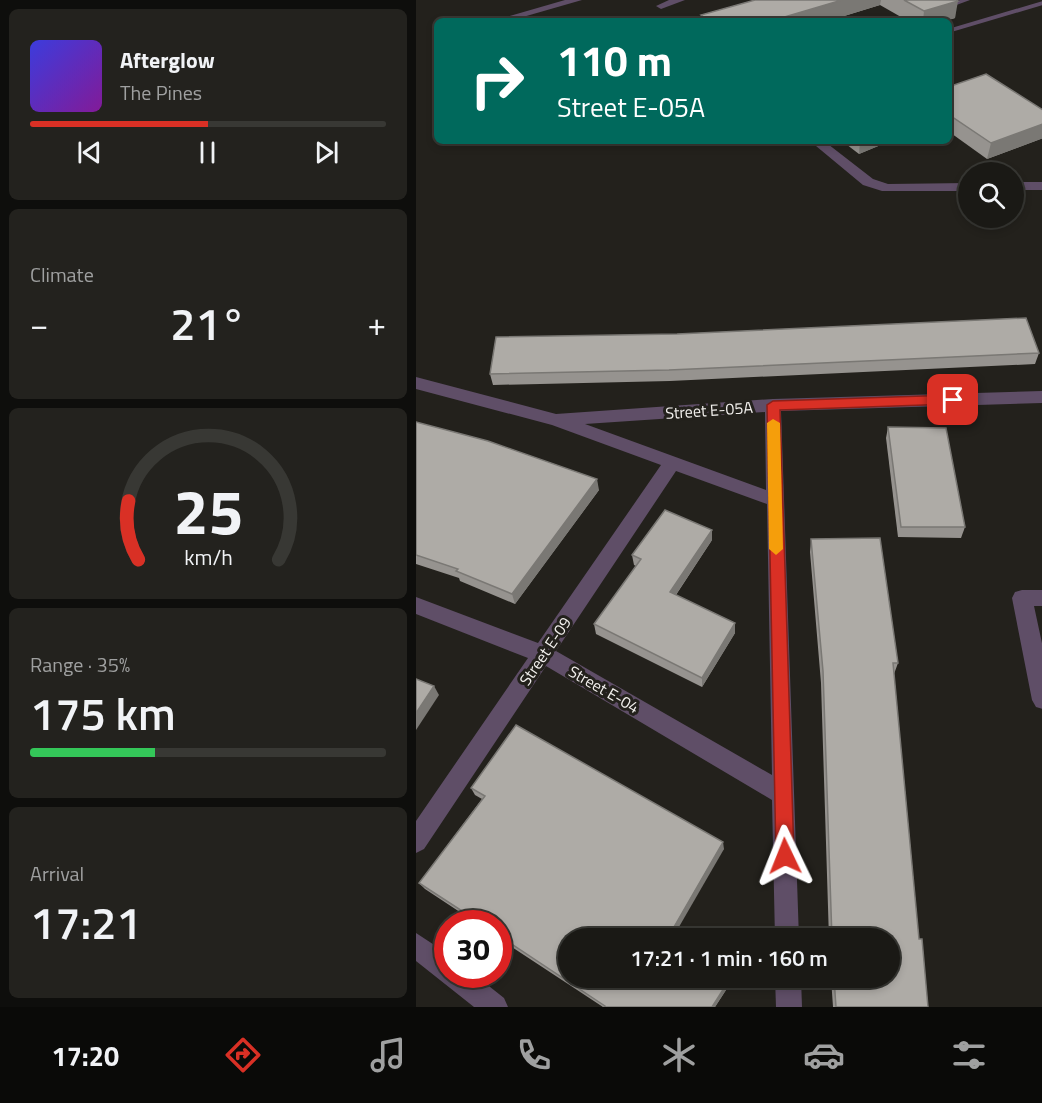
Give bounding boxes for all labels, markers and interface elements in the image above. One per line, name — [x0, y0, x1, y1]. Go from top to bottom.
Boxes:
text: 110 m — [557, 28, 672, 92]
icon: right — [458, 42, 536, 120]
text: Afterglow — [120, 43, 215, 77]
text: The Pines — [120, 77, 202, 108]
text: Street E-05A — [557, 86, 705, 127]
icon: previous — [73, 136, 106, 169]
icon: pause — [191, 136, 224, 169]
icon: next — [310, 136, 343, 169]
map controls — [958, 162, 1024, 228]
button: search — [958, 162, 1024, 228]
text: Climate — [30, 259, 94, 290]
text: 21° — [170, 289, 246, 357]
text: − — [30, 299, 48, 349]
text: + — [368, 299, 386, 349]
pin — [927, 374, 978, 425]
icon: arrive — [936, 383, 969, 416]
street label: Street E-05A — [664, 395, 754, 425]
text: 25 — [173, 464, 243, 559]
text: km/h — [184, 542, 232, 574]
street label: Street E-09 — [513, 612, 577, 690]
text: Range · 35% — [30, 649, 130, 680]
street label: Street E-04 — [564, 659, 644, 719]
text: 175 km — [30, 679, 176, 747]
position arrow — [753, 824, 817, 888]
text: Arrival — [30, 858, 84, 889]
text: 17:21 — [30, 888, 142, 956]
speed limit sign: 30 — [434, 910, 512, 988]
text: 17:21 · 1 min · 160 m — [630, 941, 828, 975]
icon: directions — [222, 1034, 264, 1076]
icon: music — [367, 1034, 409, 1076]
icon: phone — [513, 1034, 555, 1076]
icon: climate — [658, 1034, 700, 1076]
icon: car — [803, 1034, 845, 1076]
icon: filters — [948, 1034, 990, 1076]
text: 17:20 — [52, 1035, 119, 1076]

